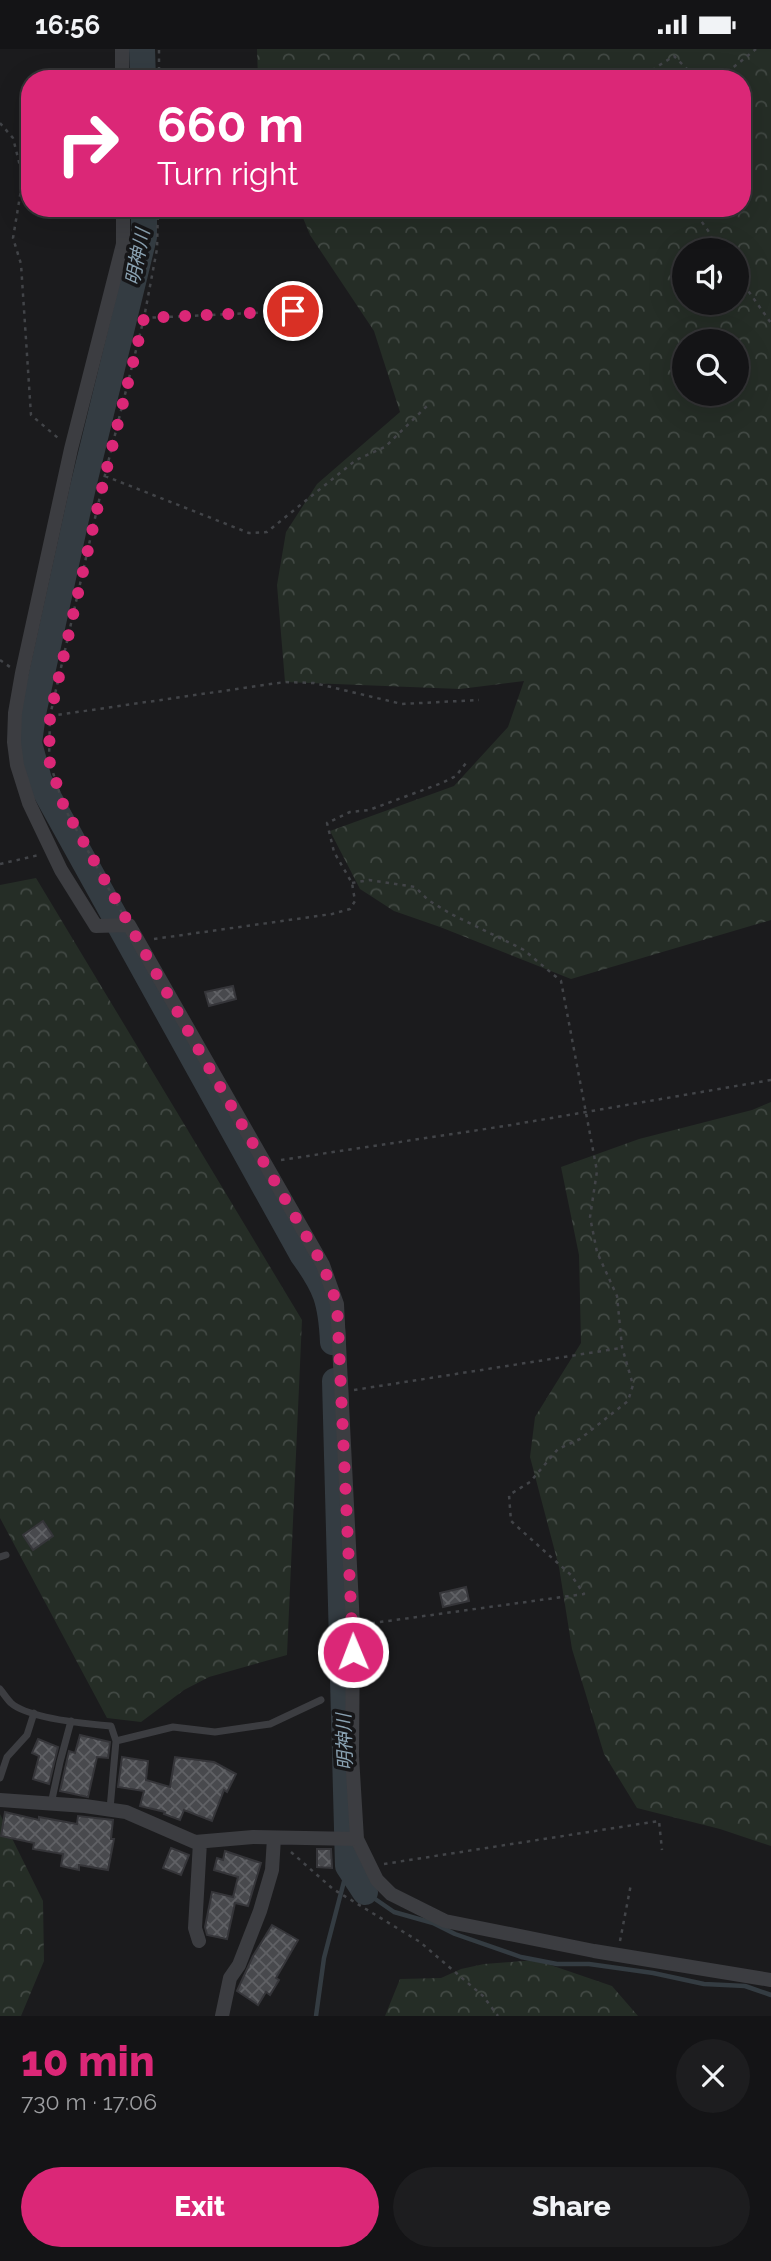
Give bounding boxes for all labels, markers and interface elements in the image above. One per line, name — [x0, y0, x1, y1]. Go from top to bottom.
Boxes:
text: 16:56 — [35, 10, 100, 40]
text: 660 m — [157, 96, 304, 153]
icon: right — [42, 98, 133, 189]
text: Turn right — [157, 155, 298, 192]
water label: 明神川 — [121, 225, 154, 287]
map controls — [672, 238, 749, 406]
button: sound — [672, 238, 749, 315]
pin — [263, 281, 323, 341]
icon: arrive — [274, 292, 312, 330]
button: search — [672, 329, 749, 406]
position arrow — [316, 1615, 390, 1689]
water label: 明神川 — [332, 1711, 356, 1771]
text: 10 min — [21, 2037, 155, 2086]
button: close — [676, 2039, 750, 2113]
text: 730 m · 17:06 — [21, 2088, 157, 2115]
button: Exit — [21, 2167, 379, 2247]
button: Share — [393, 2167, 750, 2247]

